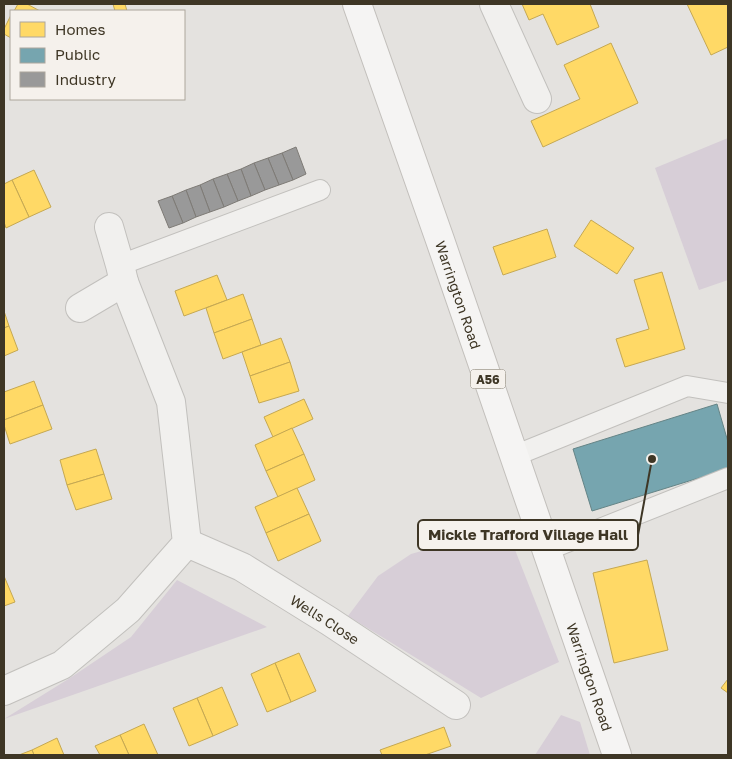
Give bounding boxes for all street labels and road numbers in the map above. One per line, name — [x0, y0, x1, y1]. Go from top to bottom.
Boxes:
street label: Warrington Road — [432, 238, 485, 351]
road number: A56 — [470, 369, 506, 388]
street label: Wells Close — [287, 591, 363, 647]
street label: Warrington Road — [564, 620, 617, 733]

